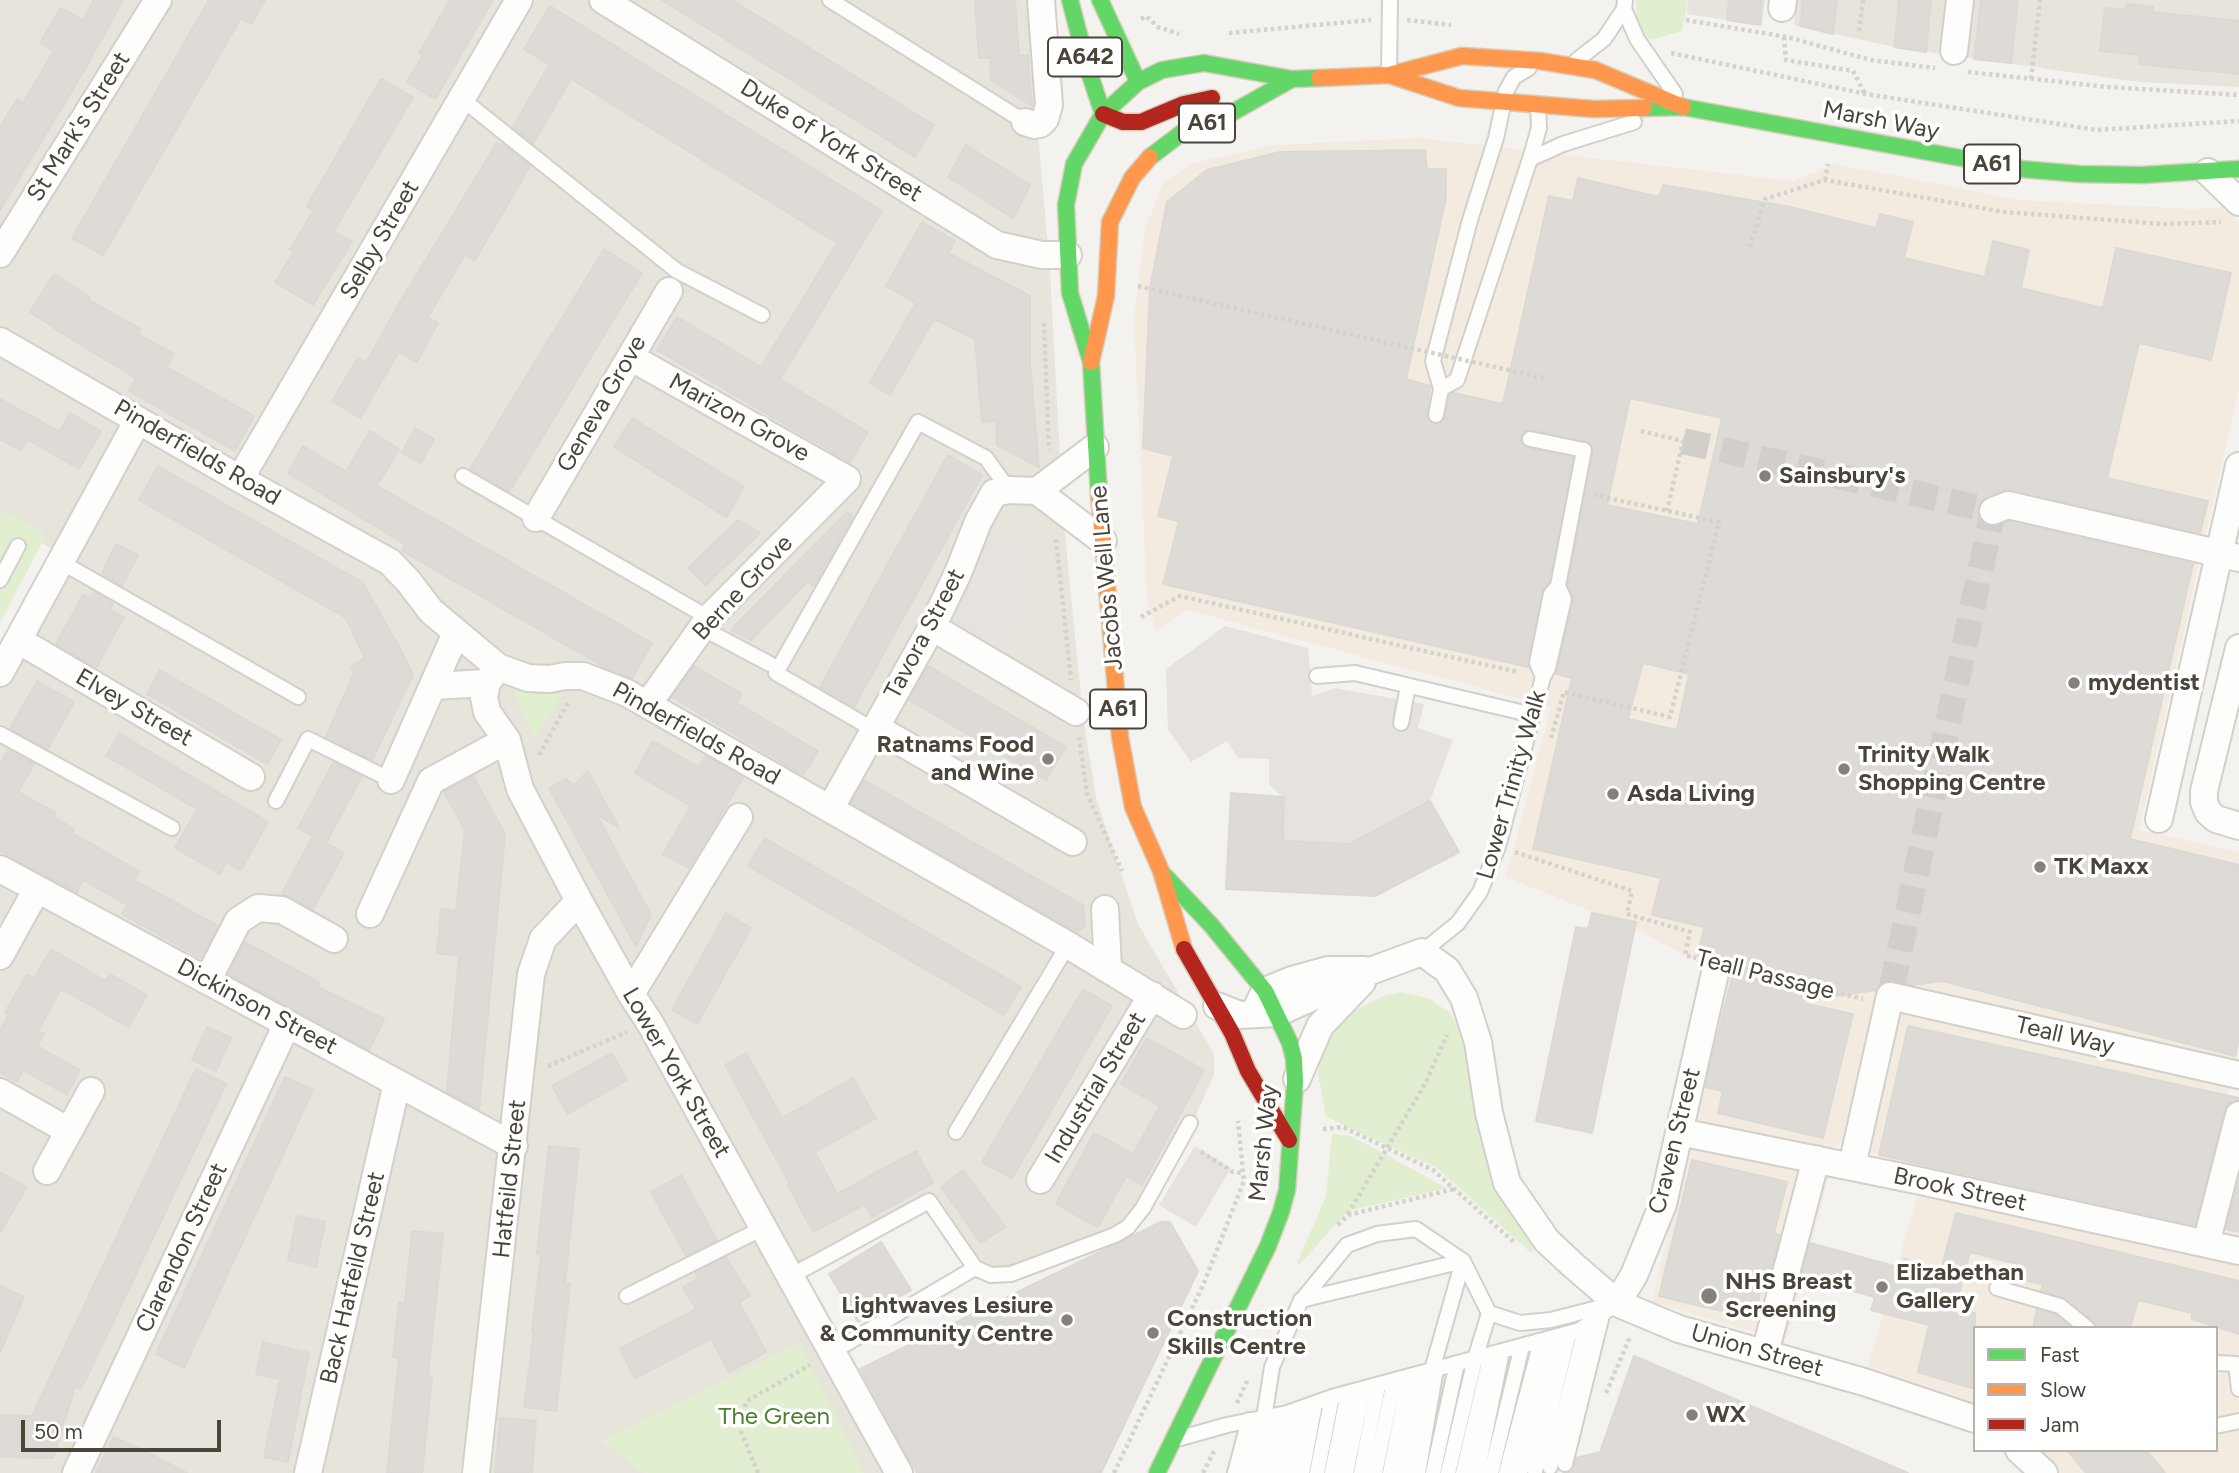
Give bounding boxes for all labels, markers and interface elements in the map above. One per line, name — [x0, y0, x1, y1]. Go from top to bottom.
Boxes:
road number: A642 — [1048, 38, 1122, 76]
street label: St Mark's Street — [21, 47, 137, 207]
street label: Duke of York Street — [735, 73, 927, 209]
street label: Marsh Way — [1820, 96, 1942, 146]
road number: A61 — [1179, 104, 1235, 142]
road number: A61 — [1964, 144, 2020, 183]
street label: Selby Street — [334, 175, 426, 305]
street label: Geneva Grove — [551, 330, 653, 478]
street label: Marizon Grove — [664, 367, 814, 469]
street label: Pinderfields Road — [109, 394, 285, 512]
place label: Sainsbury's — [1779, 462, 1905, 490]
marker: Sainsbury's — [1757, 468, 1773, 484]
street label: Jacobs Well Lane — [1085, 484, 1129, 672]
street label: Berne Grove — [687, 529, 799, 647]
street label: Tavora Street — [879, 564, 971, 704]
street label: Elvey Street — [70, 663, 198, 753]
place label: mydentist — [2088, 669, 2200, 697]
marker: mydentist — [2066, 675, 2082, 691]
street label: Pinderfields Road — [607, 676, 785, 792]
street label: Lower Trinity Walk — [1471, 687, 1553, 883]
road number: A61 — [1090, 690, 1146, 729]
place label: Ratnams Food and Wine — [877, 731, 1034, 787]
place label: Trinity Walk Shopping Centre — [1858, 741, 2045, 797]
marker: Ratnams Food and Wine — [1040, 751, 1056, 767]
marker: Trinity Walk Shopping Centre — [1836, 761, 1852, 777]
place label: Asda Living — [1627, 780, 1755, 808]
marker: Asda Living — [1605, 786, 1621, 802]
place label: TK Maxx — [2054, 853, 2149, 881]
marker: TK Maxx — [2032, 859, 2048, 875]
street label: Teall Passage — [1693, 944, 1837, 1006]
street label: Dickinson Street — [172, 953, 342, 1061]
street label: Lower York Street — [616, 983, 736, 1163]
street label: Industrial Street — [1039, 1007, 1153, 1169]
street label: Teall Way — [2013, 1011, 2117, 1061]
street label: Craven Street — [1643, 1065, 1707, 1217]
street label: Marsh Way — [1244, 1083, 1284, 1203]
street label: Hatfeild Street — [487, 1098, 533, 1260]
street label: Clarendon Street — [130, 1159, 234, 1337]
street label: Brook Street — [1891, 1162, 2029, 1218]
street label: Back Hatfeild Street — [315, 1169, 391, 1387]
place label: Elizabethan Gallery — [1896, 1259, 2024, 1315]
place label: NHS Breast Screening — [1725, 1268, 1853, 1324]
marker: Elizabethan Gallery — [1874, 1279, 1890, 1295]
marker: NHS Breast Screening — [1699, 1286, 1719, 1306]
place label: Lightwaves Lesiure & Community Centre — [819, 1292, 1053, 1348]
place label: Construction Skills Centre — [1167, 1305, 1312, 1361]
marker: Lightwaves Lesiure & Community Centre — [1059, 1312, 1075, 1328]
street label: Union Street — [1687, 1318, 1827, 1384]
marker: Construction Skills Centre — [1145, 1325, 1161, 1341]
legend — [1973, 1326, 2218, 1452]
text: Fast — [2040, 1342, 2080, 1367]
text: Slow — [2040, 1377, 2086, 1402]
place label: WX — [1706, 1401, 1746, 1429]
park label: The Green — [718, 1403, 830, 1431]
scale bar — [24, 1406, 224, 1450]
marker: WX — [1684, 1407, 1700, 1423]
text: Jam — [2040, 1412, 2079, 1437]
text: 50 m — [34, 1419, 83, 1444]

